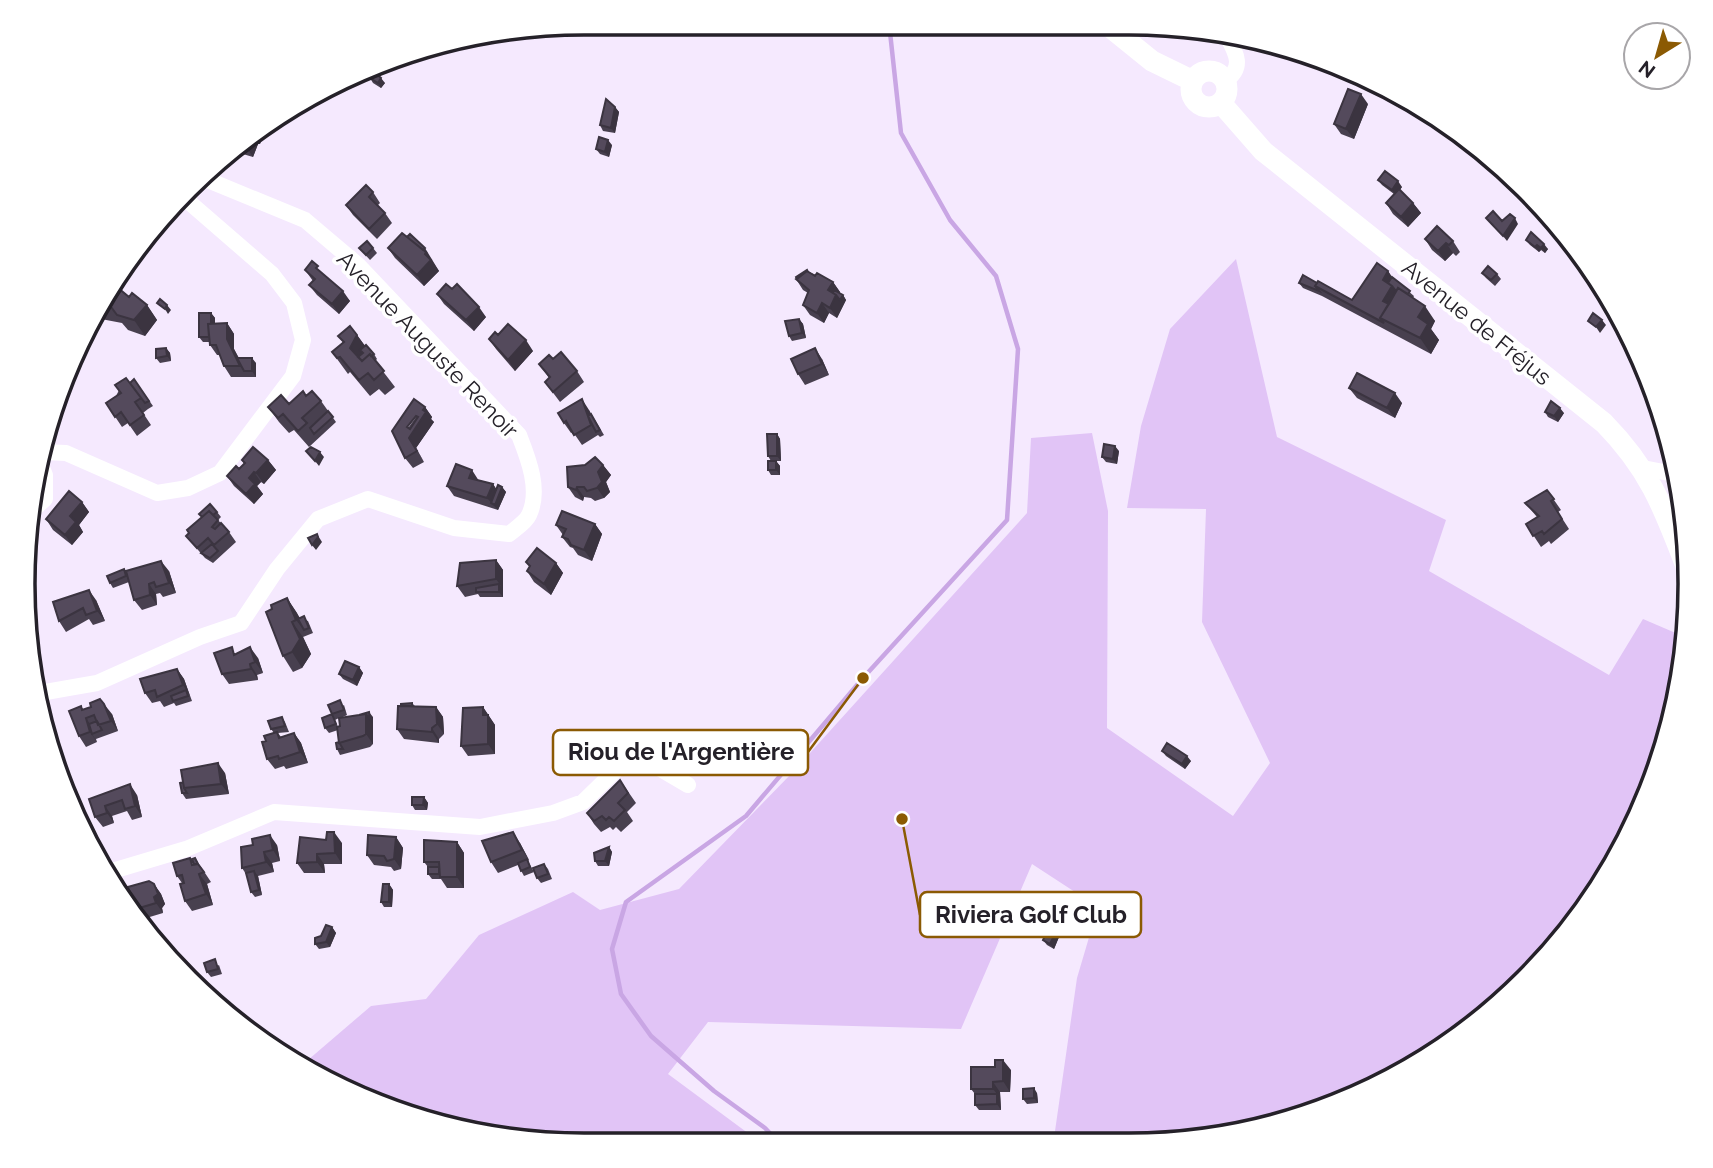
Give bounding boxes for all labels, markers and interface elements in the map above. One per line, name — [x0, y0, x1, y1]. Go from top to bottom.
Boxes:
north arrow — [1622, 21, 1692, 91]
text: N — [1634, 56, 1659, 83]
street label: Avenue Auguste Renoir — [332, 245, 524, 443]
street label: Avenue de Fréjus — [1397, 254, 1557, 390]
callout: Riou de l'Argentière — [553, 730, 808, 775]
text: Riou de l'Argentière — [568, 737, 794, 766]
callout: Riviera Golf Club — [920, 892, 1141, 937]
text: Riviera Golf Club — [935, 900, 1127, 929]

